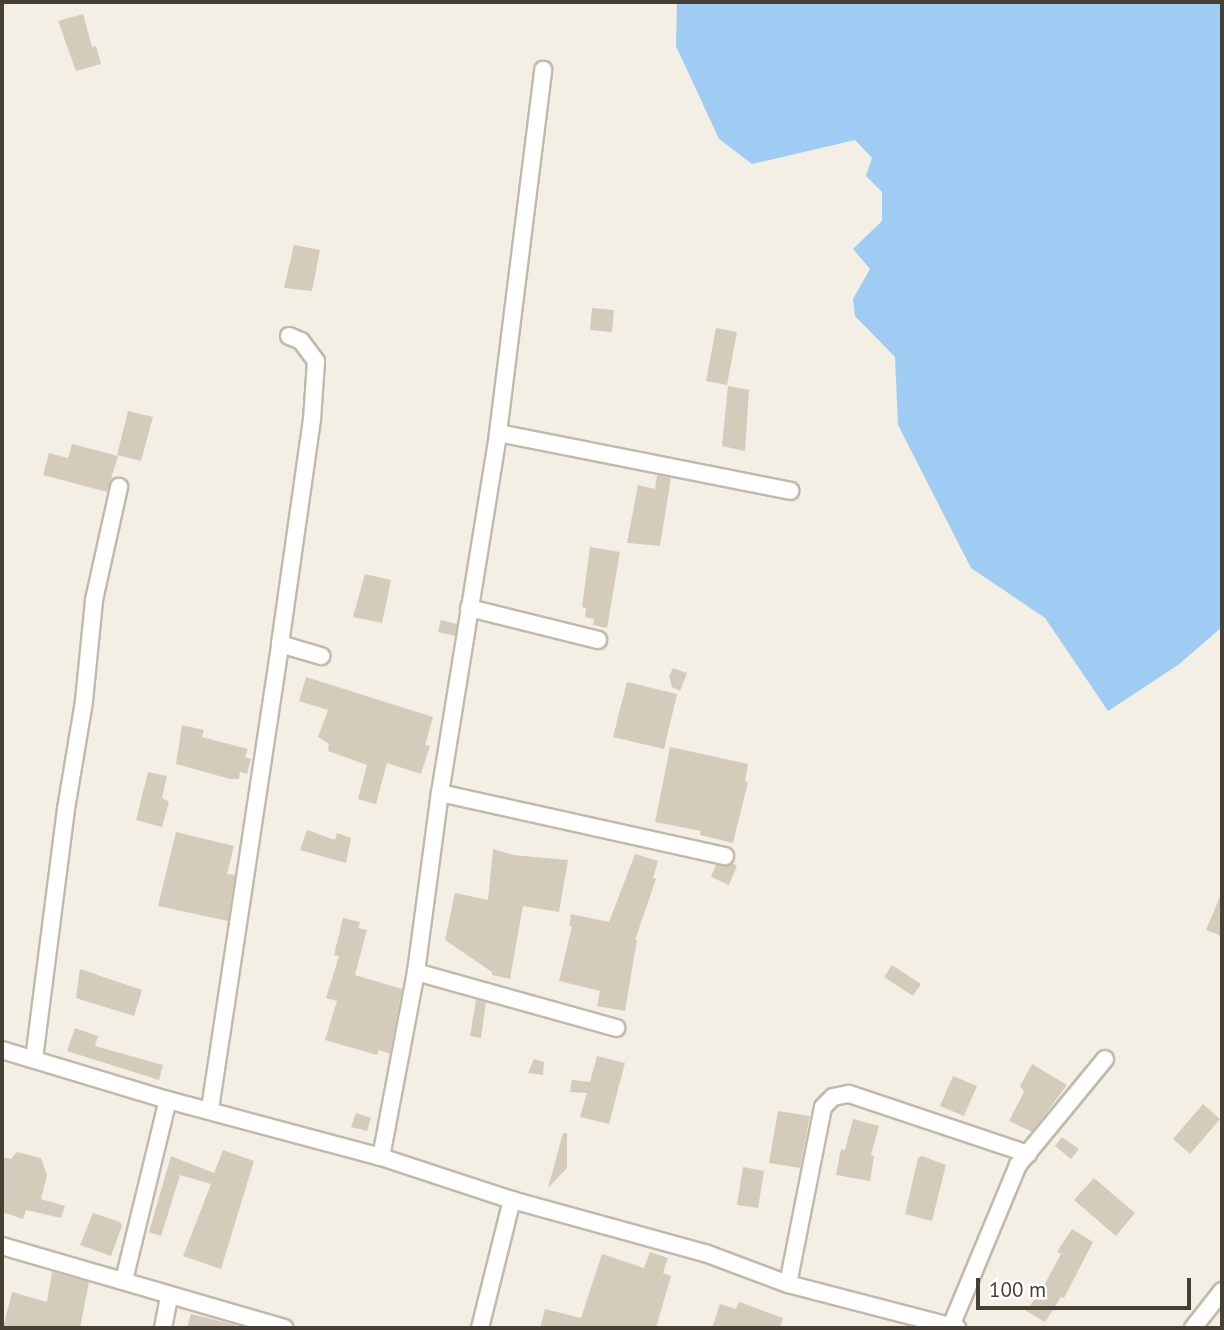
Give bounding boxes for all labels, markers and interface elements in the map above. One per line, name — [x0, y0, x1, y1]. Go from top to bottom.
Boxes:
scale bar — [979, 1264, 1194, 1308]
text: 100 m — [989, 1276, 1046, 1303]

